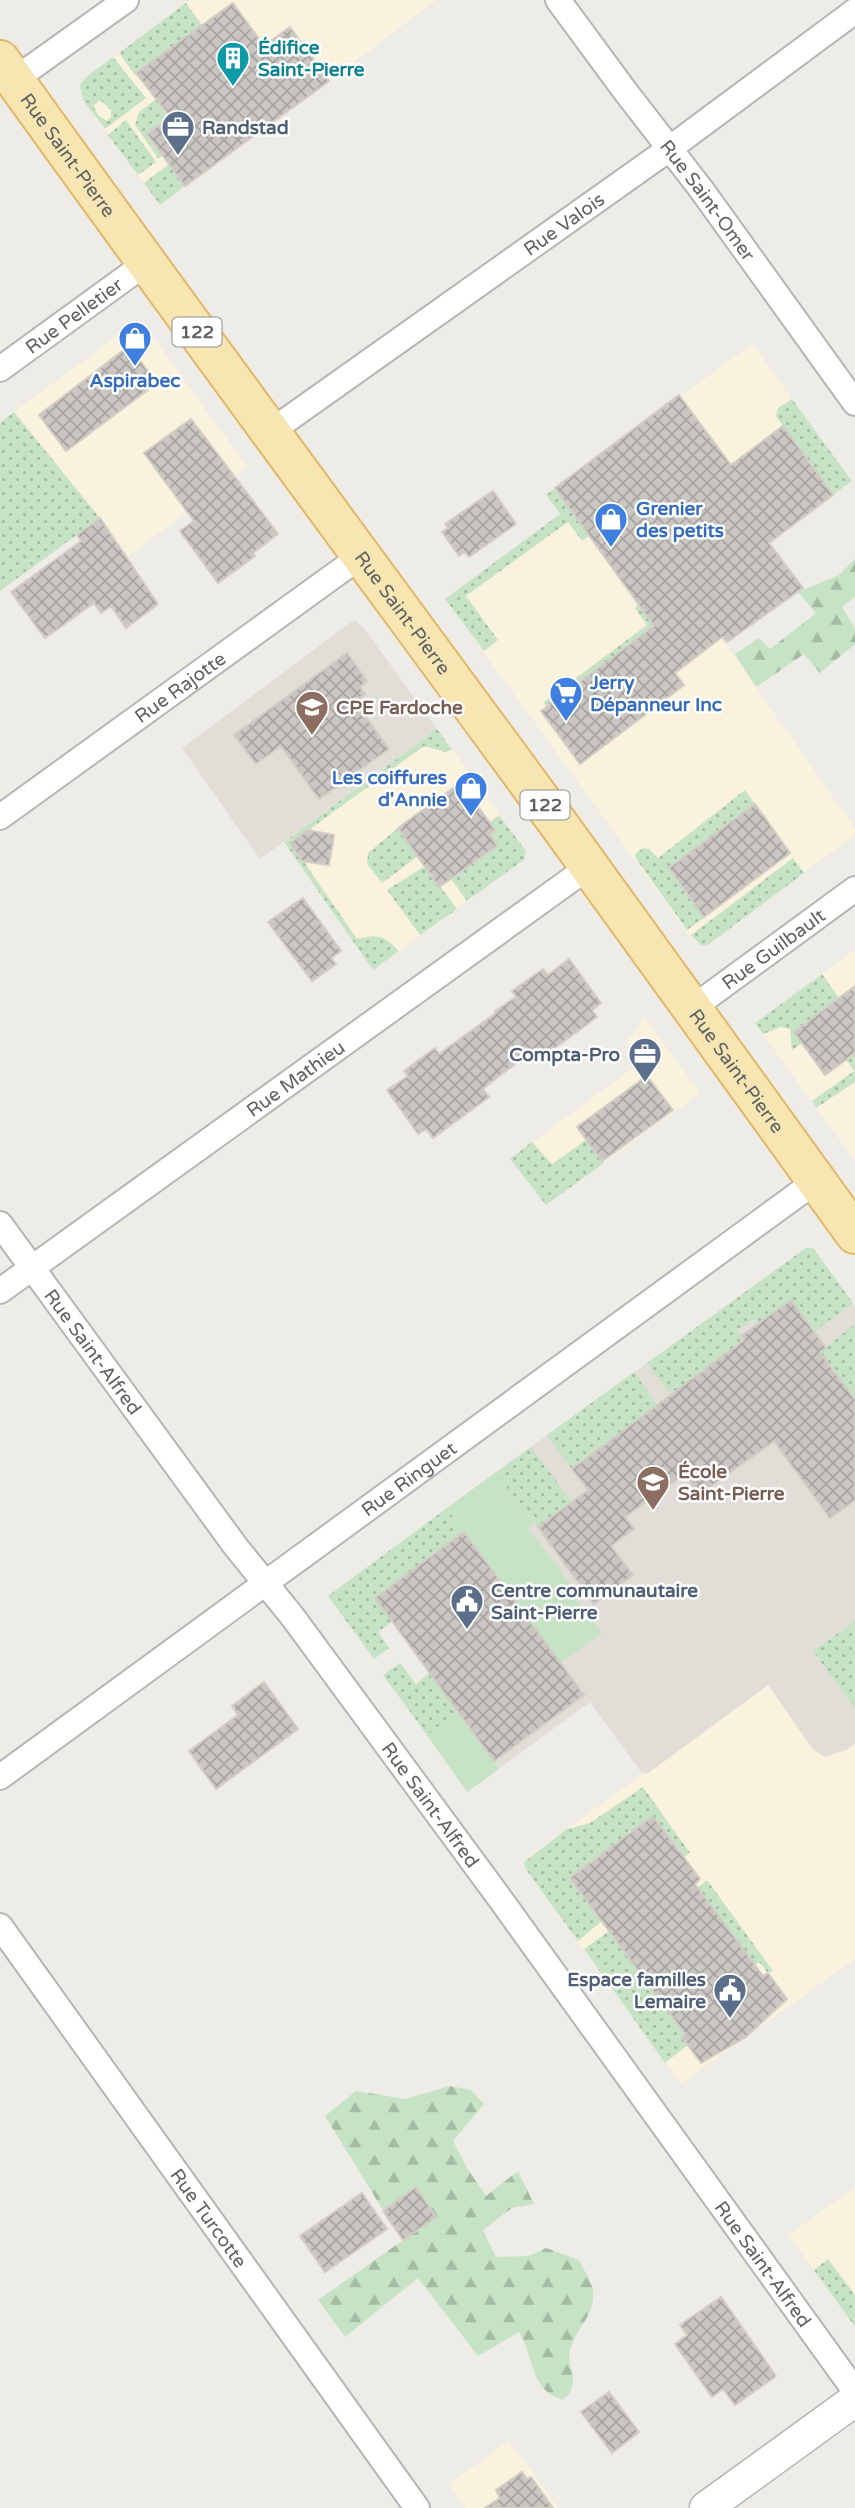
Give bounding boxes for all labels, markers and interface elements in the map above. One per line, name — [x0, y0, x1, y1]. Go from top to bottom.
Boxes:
place label: Édifice Saint-Pierre — [258, 36, 365, 81]
building icon: Édifice Saint-Pierre — [214, 39, 252, 88]
street label: Rue Saint-Pierre — [15, 89, 120, 222]
office icon: Randstad — [159, 108, 197, 157]
place label: Randstad — [202, 117, 289, 139]
street label: Rue Saint-Omer — [655, 136, 759, 266]
street label: Rue Valois — [520, 188, 609, 261]
street label: Rue Pelletier — [21, 273, 128, 359]
road number: 122 — [172, 318, 222, 346]
shop icon: Aspirabec — [116, 319, 154, 368]
place label: Aspirabec — [90, 370, 180, 393]
place label: Grenier des petits — [636, 498, 724, 543]
shop icon: Grenier des petits — [592, 500, 630, 549]
street label: Rue Saint-Pierre — [350, 547, 455, 679]
street label: Rue Rajotte — [131, 648, 230, 728]
place label: Jerry Dépanneur Inc — [589, 672, 722, 717]
supermarket icon: Jerry Dépanneur Inc — [547, 674, 585, 723]
school or university icon: CPE Fardoche — [293, 688, 331, 737]
place label: CPE Fardoche — [336, 697, 463, 719]
place label: Les coiffures d'Annie — [332, 767, 447, 811]
shop icon: Les coiffures d'Annie — [452, 769, 490, 818]
road number: 122 — [520, 790, 570, 820]
street label: Rue Guilbault — [718, 905, 830, 995]
street label: Rue Saint-Pierre — [684, 1005, 788, 1138]
office icon: Compta-Pro — [626, 1035, 664, 1084]
street label: Rue Mathieu — [243, 1036, 349, 1122]
place label: Compta-Pro — [509, 1044, 620, 1067]
street label: Rue Saint-Alfred — [39, 1285, 146, 1419]
street label: Rue Ringuet — [357, 1437, 461, 1521]
place label: École Saint-Pierre — [678, 1460, 785, 1505]
school or university icon: École Saint-Pierre — [634, 1463, 672, 1512]
place label: Centre communautaire Saint-Pierre — [491, 1580, 698, 1624]
public building icon: Centre communautaire Saint-Pierre — [448, 1582, 486, 1631]
street label: Rue Saint-Alfred — [377, 1738, 483, 1872]
place label: Espace familles Lemaire — [567, 1969, 706, 2013]
public building icon: Espace familles Lemaire — [711, 1971, 749, 2020]
street label: Rue Turcotte — [165, 2165, 251, 2272]
street label: Rue Saint-Alfred — [710, 2197, 815, 2332]

